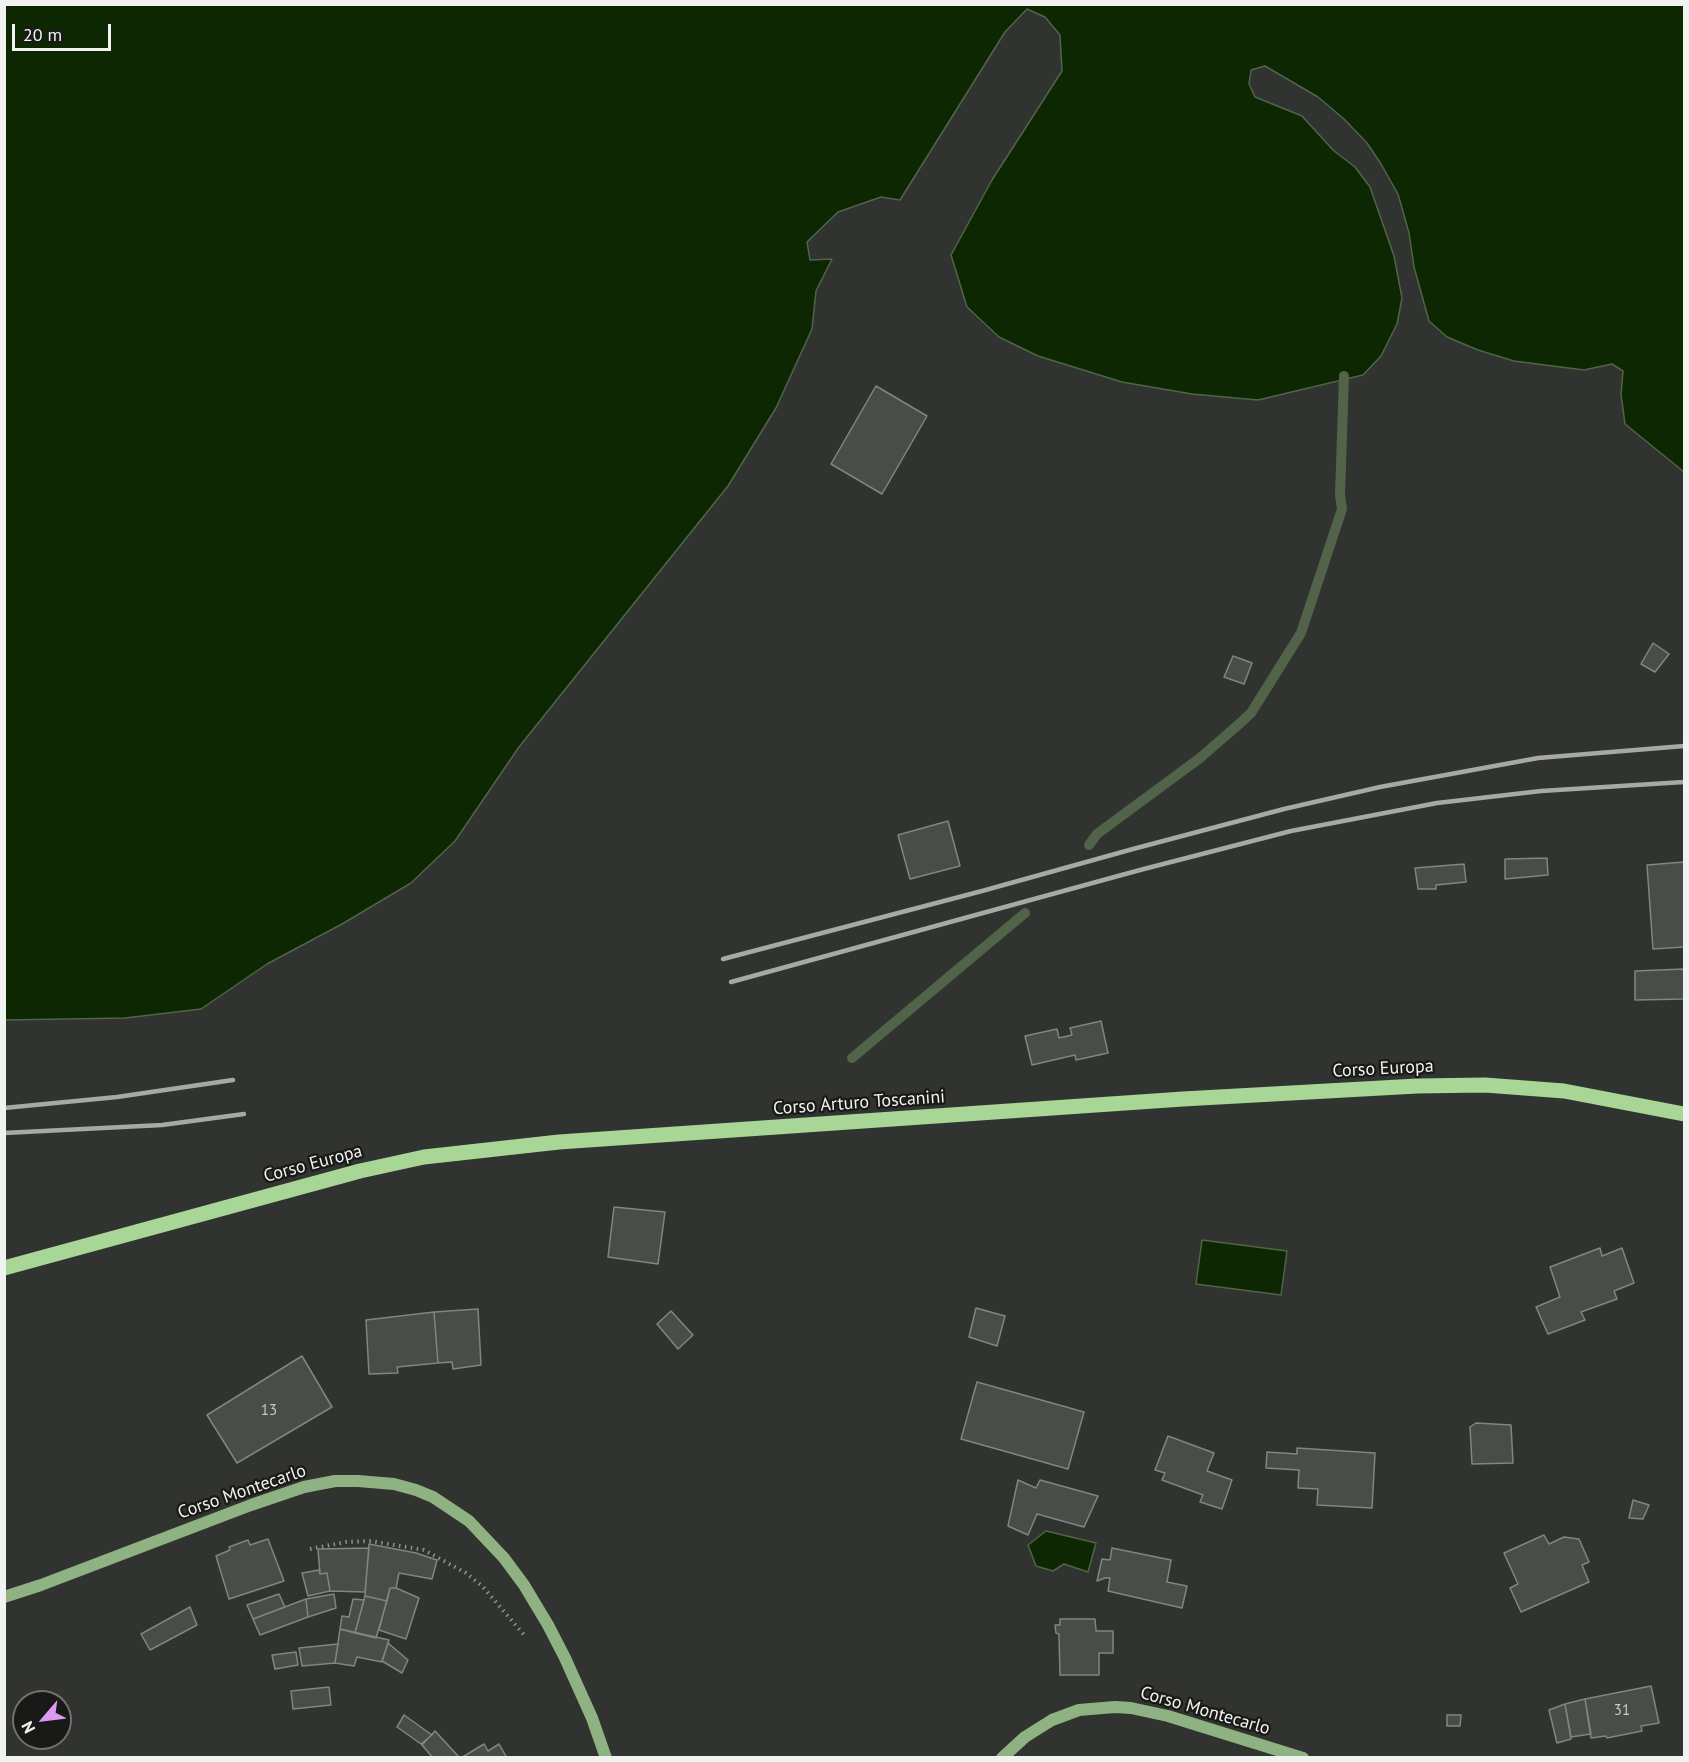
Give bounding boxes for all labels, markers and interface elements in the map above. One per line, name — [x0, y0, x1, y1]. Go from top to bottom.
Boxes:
scale bar — [15, 12, 114, 50]
text: 20 m — [23, 23, 62, 46]
street label: Corso Europa — [1332, 1056, 1434, 1082]
street label: Corso Arturo Toscanini — [772, 1086, 946, 1120]
street label: Corso Europa — [261, 1140, 365, 1188]
house number: 13 — [261, 1402, 277, 1420]
street label: Corso Montecarlo — [175, 1460, 309, 1524]
street label: Corso Montecarlo — [1138, 1682, 1272, 1740]
north arrow — [12, 1690, 72, 1750]
house number: 31 — [1614, 1702, 1630, 1720]
text: N — [17, 1718, 39, 1737]

